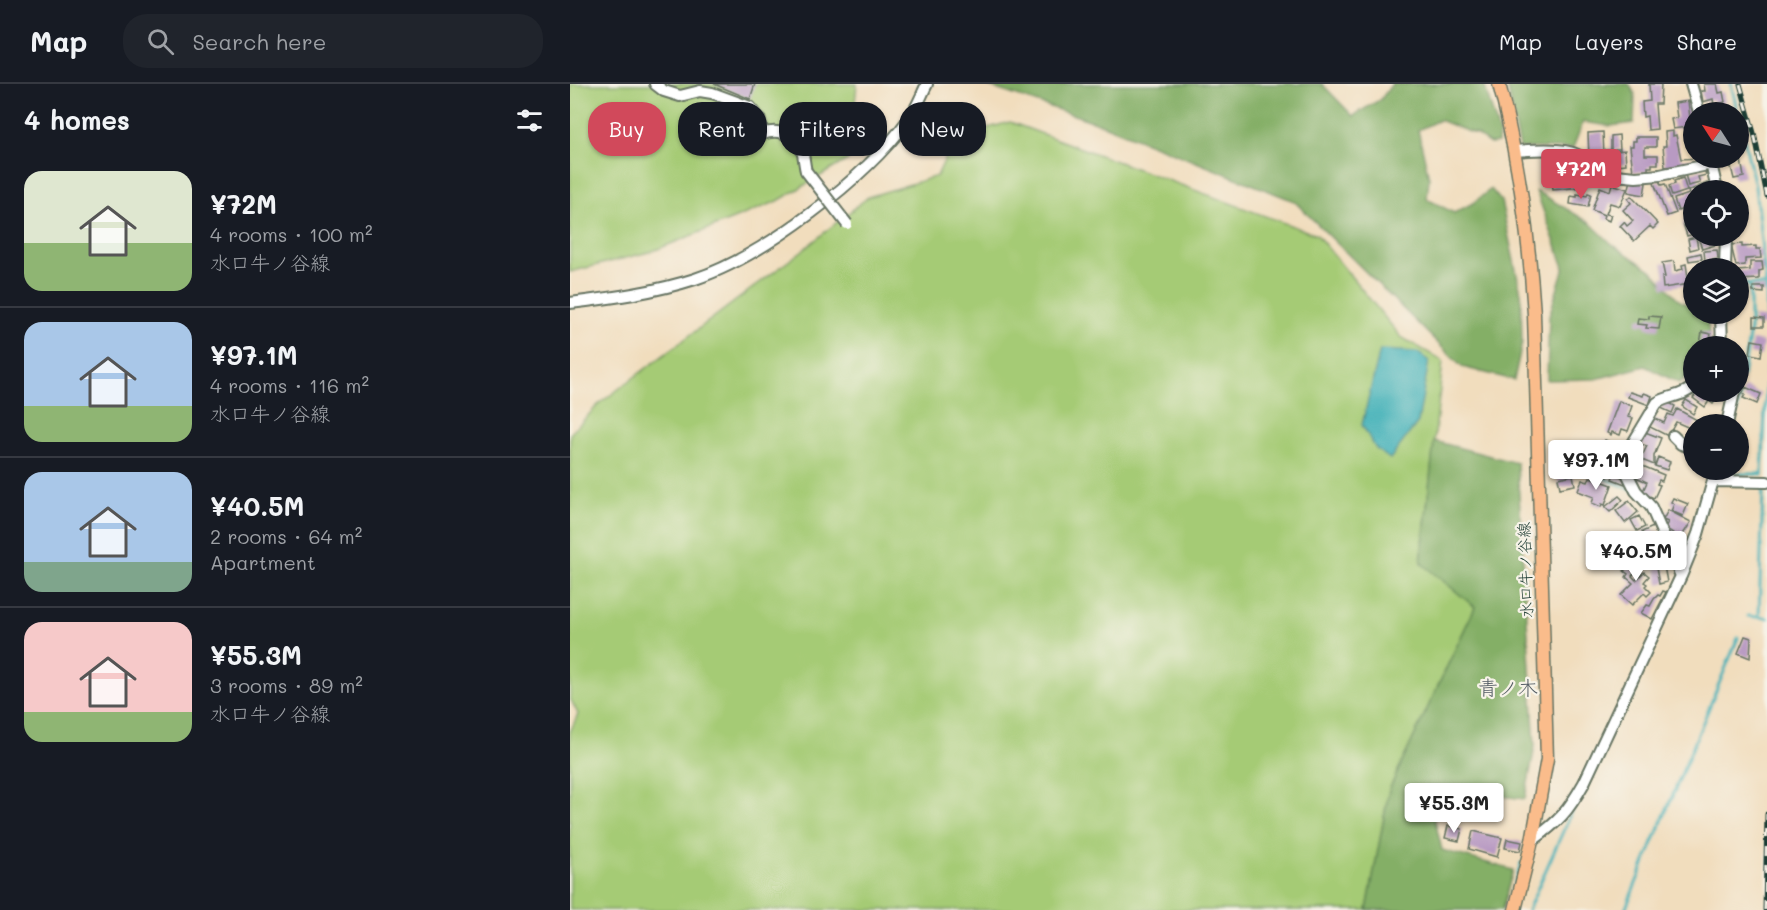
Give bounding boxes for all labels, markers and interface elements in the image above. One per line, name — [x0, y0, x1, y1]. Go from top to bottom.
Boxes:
search box — [123, 14, 543, 68]
text: Map — [30, 23, 87, 59]
icon: search — [144, 25, 177, 58]
text: Search here — [192, 27, 326, 56]
text: Map — [1499, 28, 1542, 55]
text: Layers — [1575, 28, 1644, 55]
text: Share — [1677, 28, 1737, 55]
chip: Buy — [588, 102, 666, 156]
chip: Rent — [678, 102, 767, 156]
chip: Filters — [779, 102, 887, 156]
chip: New — [899, 102, 986, 156]
north arrow — [1683, 102, 1749, 168]
map controls — [1683, 102, 1749, 480]
text: 4 homes — [24, 103, 130, 137]
icon: filters — [513, 104, 546, 137]
pin: ¥72M — [1545, 149, 1617, 200]
text: ¥72M — [1555, 155, 1607, 181]
button: locate — [1683, 180, 1749, 246]
text: ¥72M — [210, 187, 277, 221]
icon: home — [72, 195, 144, 267]
text: 4 rooms · 100 m² — [210, 221, 373, 247]
text: 水口牛ノ谷線 — [210, 249, 330, 275]
button: layers — [1683, 258, 1749, 324]
button: + — [1683, 336, 1749, 402]
text: ¥97.1M — [210, 338, 298, 372]
icon: home — [72, 346, 144, 418]
text: 4 rooms · 116 m² — [210, 372, 369, 398]
text: 水口牛ノ谷線 — [210, 400, 330, 426]
button: − — [1683, 414, 1749, 480]
pin: ¥97.1M — [1547, 440, 1645, 491]
text: ¥97.1M — [1562, 446, 1630, 472]
text: ¥40.5M — [210, 489, 304, 523]
icon: home — [72, 496, 144, 568]
street label: 水口牛ノ谷線 — [1512, 522, 1537, 618]
text: 2 rooms · 64 m² — [210, 523, 362, 549]
pin: ¥40.5M — [1587, 531, 1685, 582]
text: ¥40.5M — [1600, 537, 1672, 563]
text: Apartment — [210, 549, 316, 575]
text: ¥55.3M — [210, 638, 302, 672]
icon: home — [72, 646, 144, 718]
text: 3 rooms · 89 m² — [210, 672, 363, 698]
district label: 青ノ木 — [1478, 674, 1538, 700]
text: 水口牛ノ谷線 — [210, 700, 330, 726]
pin: ¥55.3M — [1405, 783, 1503, 834]
text: ¥55.3M — [1419, 789, 1489, 815]

